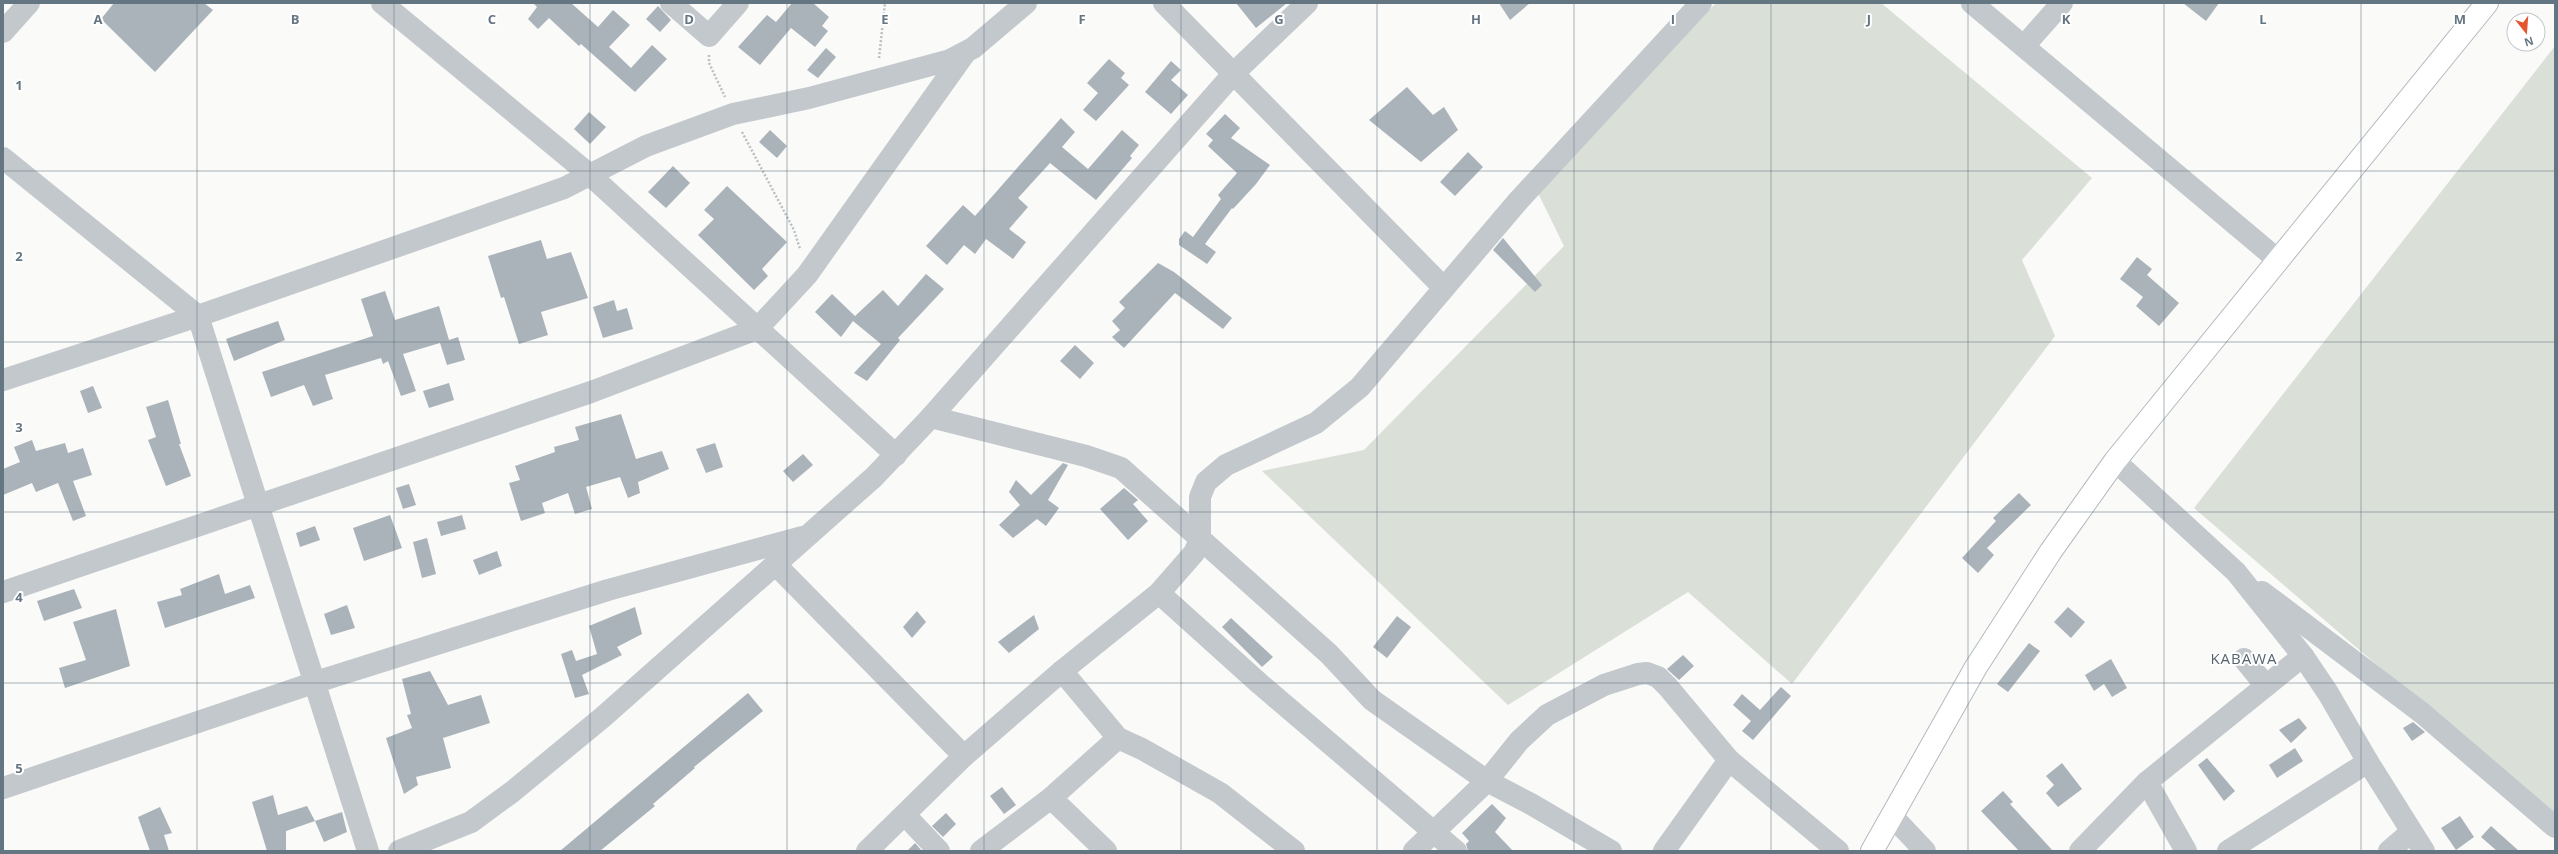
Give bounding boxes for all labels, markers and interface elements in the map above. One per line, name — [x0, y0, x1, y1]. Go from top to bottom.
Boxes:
text: A — [94, 10, 103, 28]
text: B — [291, 10, 300, 28]
text: C — [488, 10, 496, 28]
text: D — [684, 10, 694, 28]
text: E — [881, 10, 889, 28]
text: F — [1078, 10, 1086, 28]
text: G — [1274, 10, 1284, 28]
text: H — [1471, 10, 1481, 28]
text: I — [1671, 10, 1675, 28]
text: J — [1866, 10, 1871, 28]
text: K — [2062, 10, 2071, 28]
text: L — [2259, 10, 2267, 28]
text: M — [2454, 10, 2466, 28]
north arrow — [2506, 12, 2546, 52]
text: N — [2523, 34, 2536, 51]
text: 1 — [15, 76, 23, 94]
text: 2 — [15, 247, 23, 265]
text: 3 — [15, 418, 23, 436]
text: 4 — [15, 588, 23, 606]
district label: KABAWA — [2210, 648, 2278, 668]
text: 5 — [15, 759, 23, 777]

